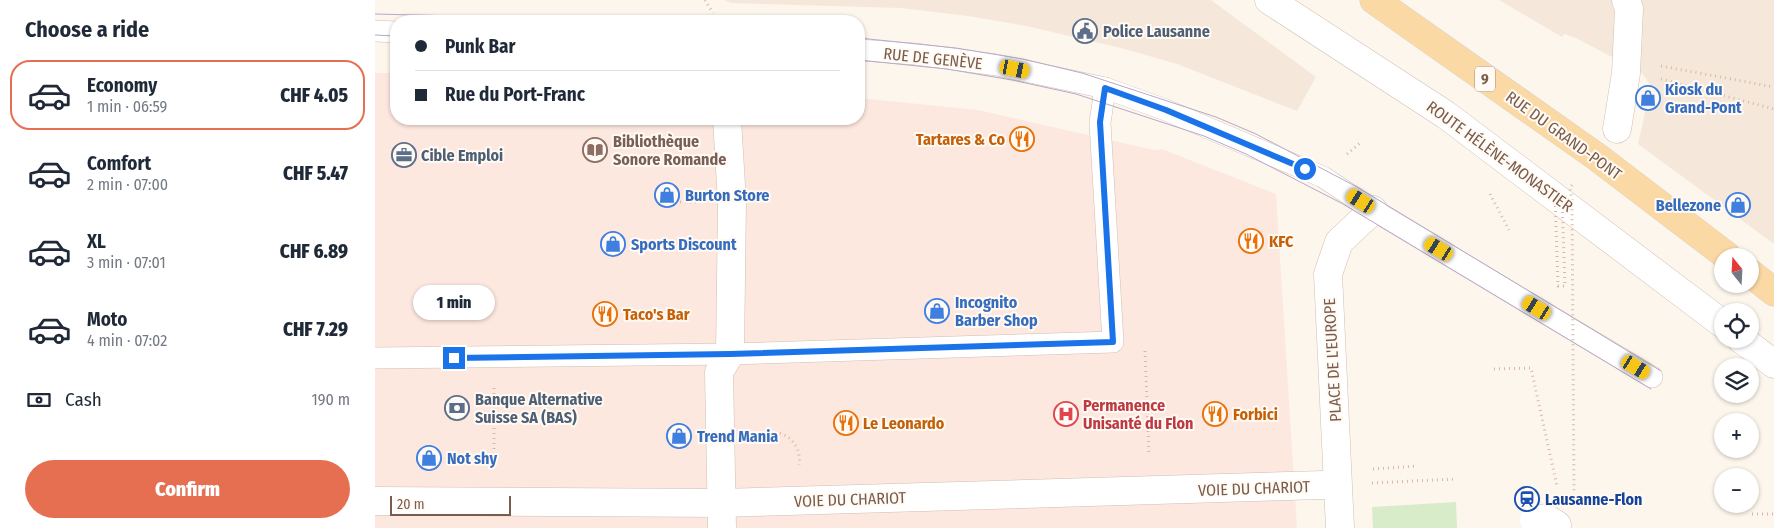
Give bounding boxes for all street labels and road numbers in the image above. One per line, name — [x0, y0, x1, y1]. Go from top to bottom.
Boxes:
street label: RUE DE GENÈVE — [883, 44, 983, 73]
road number: 9 — [1475, 66, 1495, 92]
street label: RUE DU GRAND-PONT — [1502, 87, 1626, 184]
street label: ROUTE HÉLÈNE-MONASTIER — [1423, 97, 1577, 216]
street label: PLACE DE L'EUROPE — [1320, 298, 1345, 422]
street label: VOIE DU CHARIOT — [1198, 477, 1311, 500]
street label: VOIE DU CHARIOT — [794, 488, 907, 511]

